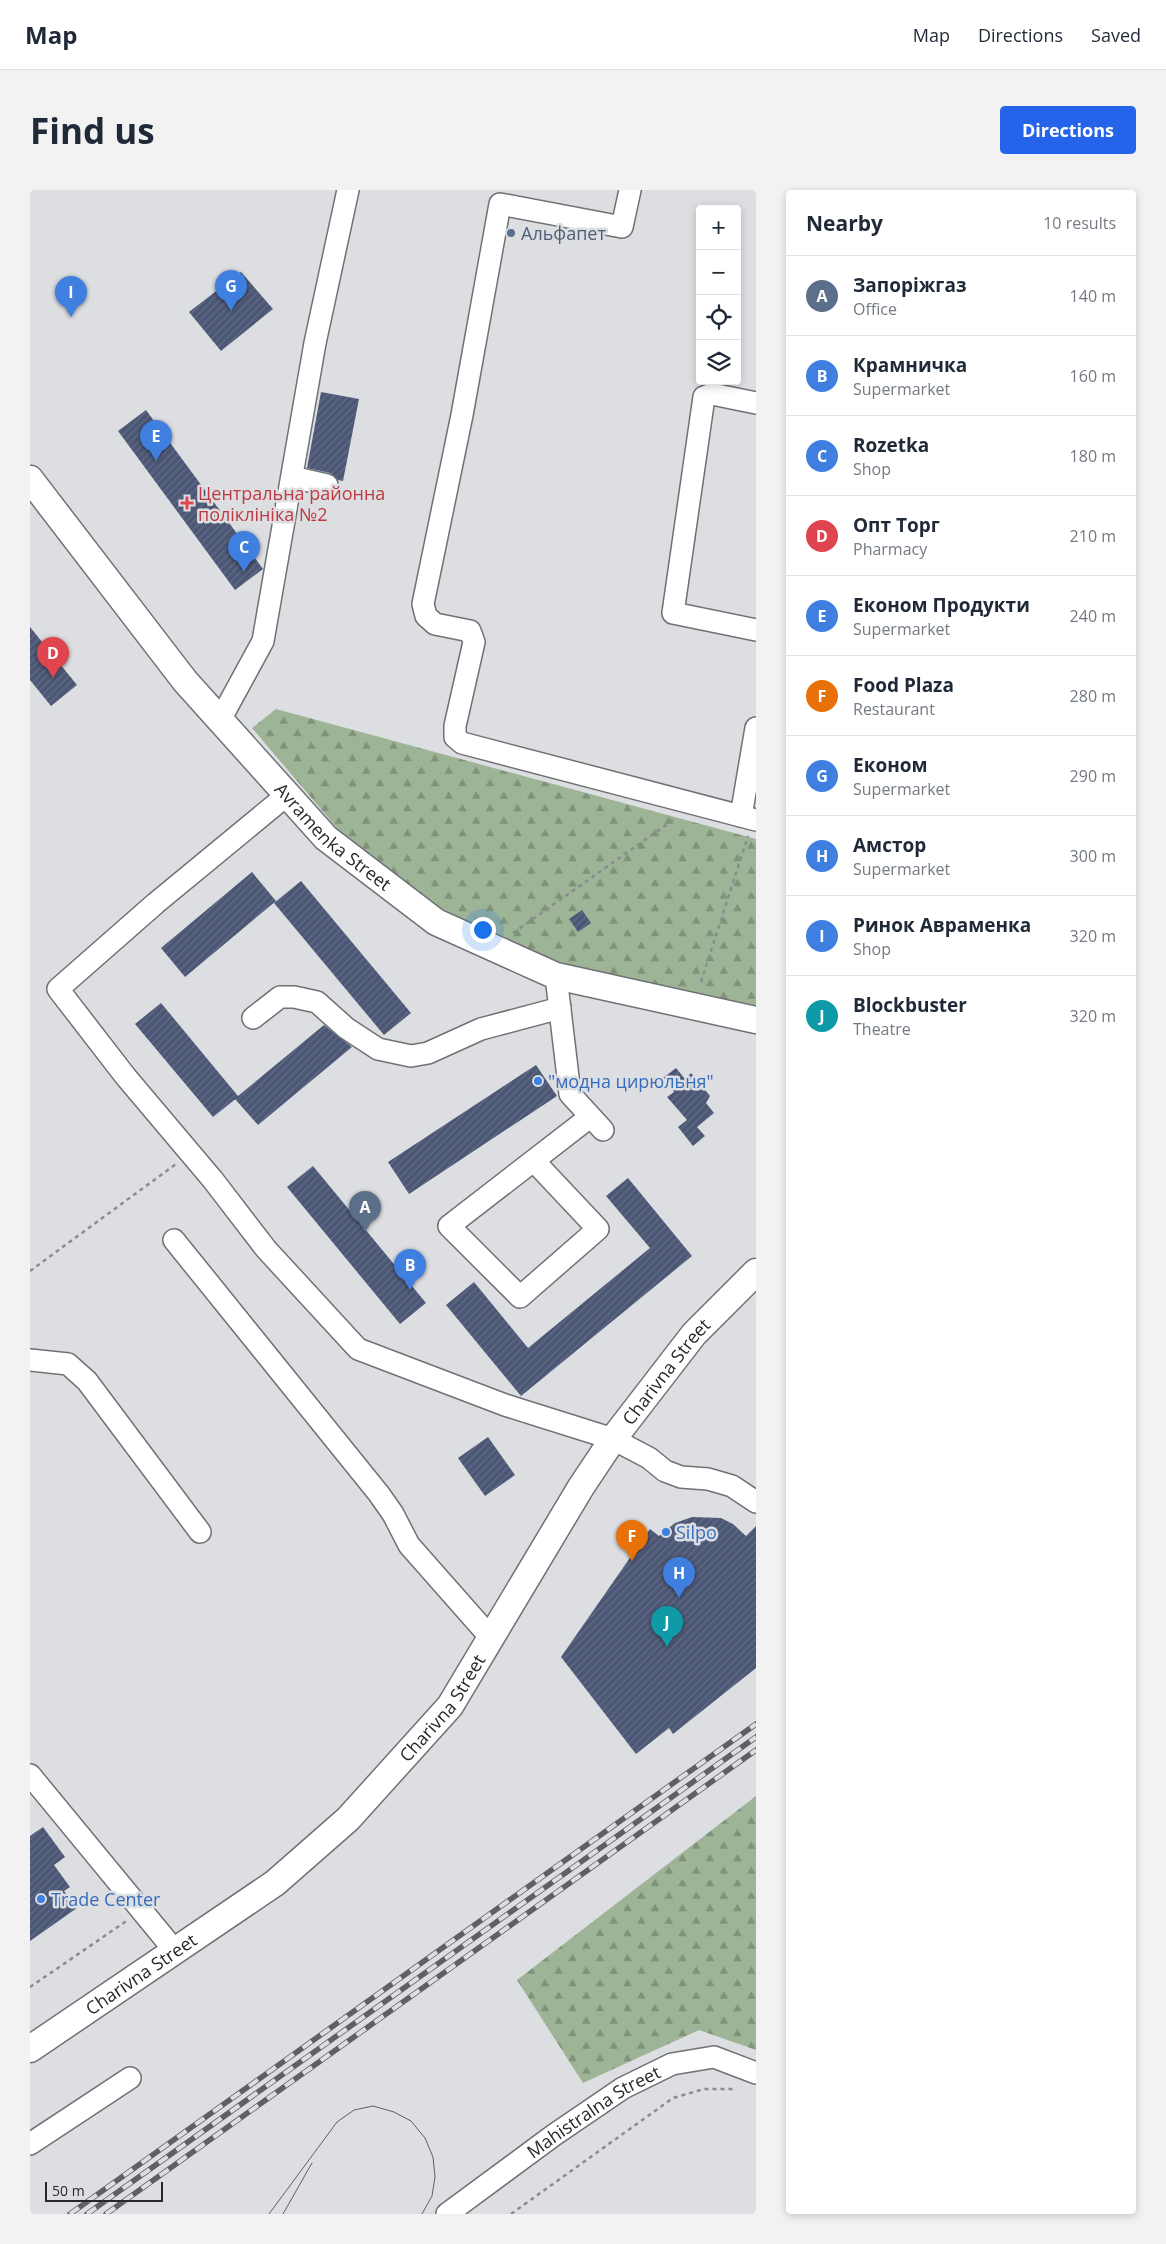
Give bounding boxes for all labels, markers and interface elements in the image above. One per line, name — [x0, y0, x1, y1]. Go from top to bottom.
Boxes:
text: Map — [25, 18, 77, 51]
text: Map — [913, 23, 950, 47]
text: Directions — [978, 23, 1063, 47]
text: Saved — [1091, 23, 1141, 47]
button: Directions — [1000, 106, 1136, 154]
text: Find us — [30, 107, 155, 154]
map controls — [696, 205, 741, 385]
button: + — [696, 205, 741, 250]
text: Nearby — [806, 209, 883, 237]
text: 10 results — [1043, 212, 1116, 234]
place label: Альфапет — [521, 221, 606, 245]
marker: Альфапет — [505, 227, 517, 239]
button: − — [696, 250, 741, 295]
pin: G — [215, 270, 247, 311]
text: Запоріжгаз — [853, 272, 966, 298]
pin: I — [55, 276, 87, 317]
text: A — [816, 285, 828, 307]
text: 140 m — [1070, 285, 1116, 307]
button: locate — [696, 295, 741, 340]
text: Office — [853, 298, 897, 320]
button: layers — [696, 340, 741, 385]
text: Крамничка — [853, 352, 967, 378]
text: B — [817, 365, 827, 387]
text: 160 m — [1070, 365, 1116, 387]
text: Supermarket — [853, 378, 950, 400]
pin: E — [140, 420, 172, 461]
text: Rozetka — [853, 432, 929, 458]
text: C — [817, 445, 827, 467]
text: 180 m — [1070, 445, 1116, 467]
text: Shop — [853, 458, 891, 480]
place label: Центральна районна поліклініка №2 — [198, 481, 385, 526]
marker: Центральна районна поліклініка №2 — [180, 496, 194, 510]
text: Опт Торг — [853, 512, 940, 538]
text: D — [816, 525, 828, 547]
text: 210 m — [1070, 525, 1116, 547]
pin: C — [228, 531, 260, 572]
text: Pharmacy — [853, 538, 927, 560]
text: Економ Продукти — [853, 592, 1030, 618]
text: E — [818, 605, 826, 627]
text: 240 m — [1070, 605, 1116, 627]
text: Supermarket — [853, 618, 950, 640]
pin: D — [37, 637, 69, 678]
text: Food Plaza — [853, 672, 954, 698]
text: F — [818, 685, 826, 707]
text: 280 m — [1070, 685, 1116, 707]
text: Restaurant — [853, 698, 935, 720]
text: Економ — [853, 752, 928, 778]
text: G — [816, 765, 828, 787]
text: 290 m — [1070, 765, 1116, 787]
street label: Avramenka Street — [270, 777, 396, 896]
text: Supermarket — [853, 778, 950, 800]
text: Амстор — [853, 832, 926, 858]
text: H — [816, 845, 828, 867]
text: 300 m — [1070, 845, 1116, 867]
text: Supermarket — [853, 858, 950, 880]
text: Ринок Авраменка — [853, 912, 1031, 938]
your location — [470, 917, 496, 943]
text: I — [819, 925, 825, 947]
text: 320 m — [1070, 925, 1116, 947]
text: Shop — [853, 938, 891, 960]
text: Blockbuster — [853, 992, 967, 1018]
text: J — [819, 1005, 825, 1027]
text: 320 m — [1070, 1005, 1116, 1027]
text: Theatre — [853, 1018, 911, 1040]
place label: "модна цирюльня" — [548, 1069, 714, 1093]
marker: "модна цирюльня" — [532, 1075, 544, 1087]
pin: A — [349, 1191, 381, 1232]
pin: B — [394, 1249, 426, 1290]
street label: Charivna Street — [616, 1313, 715, 1430]
pin: F — [616, 1520, 648, 1561]
place label: Silpo — [676, 1520, 717, 1544]
marker: Silpo — [660, 1526, 672, 1538]
pin: H — [663, 1557, 695, 1598]
pin: J — [651, 1606, 683, 1647]
street label: Charivna Street — [394, 1650, 490, 1767]
place label: Trade Center — [51, 1887, 161, 1911]
marker: Trade Center — [35, 1893, 47, 1905]
street label: Charivna Street — [81, 1928, 201, 2020]
street label: Mahistralna Street — [522, 2060, 664, 2163]
scale bar — [45, 2179, 162, 2202]
text: 50 m — [52, 2181, 85, 2200]

